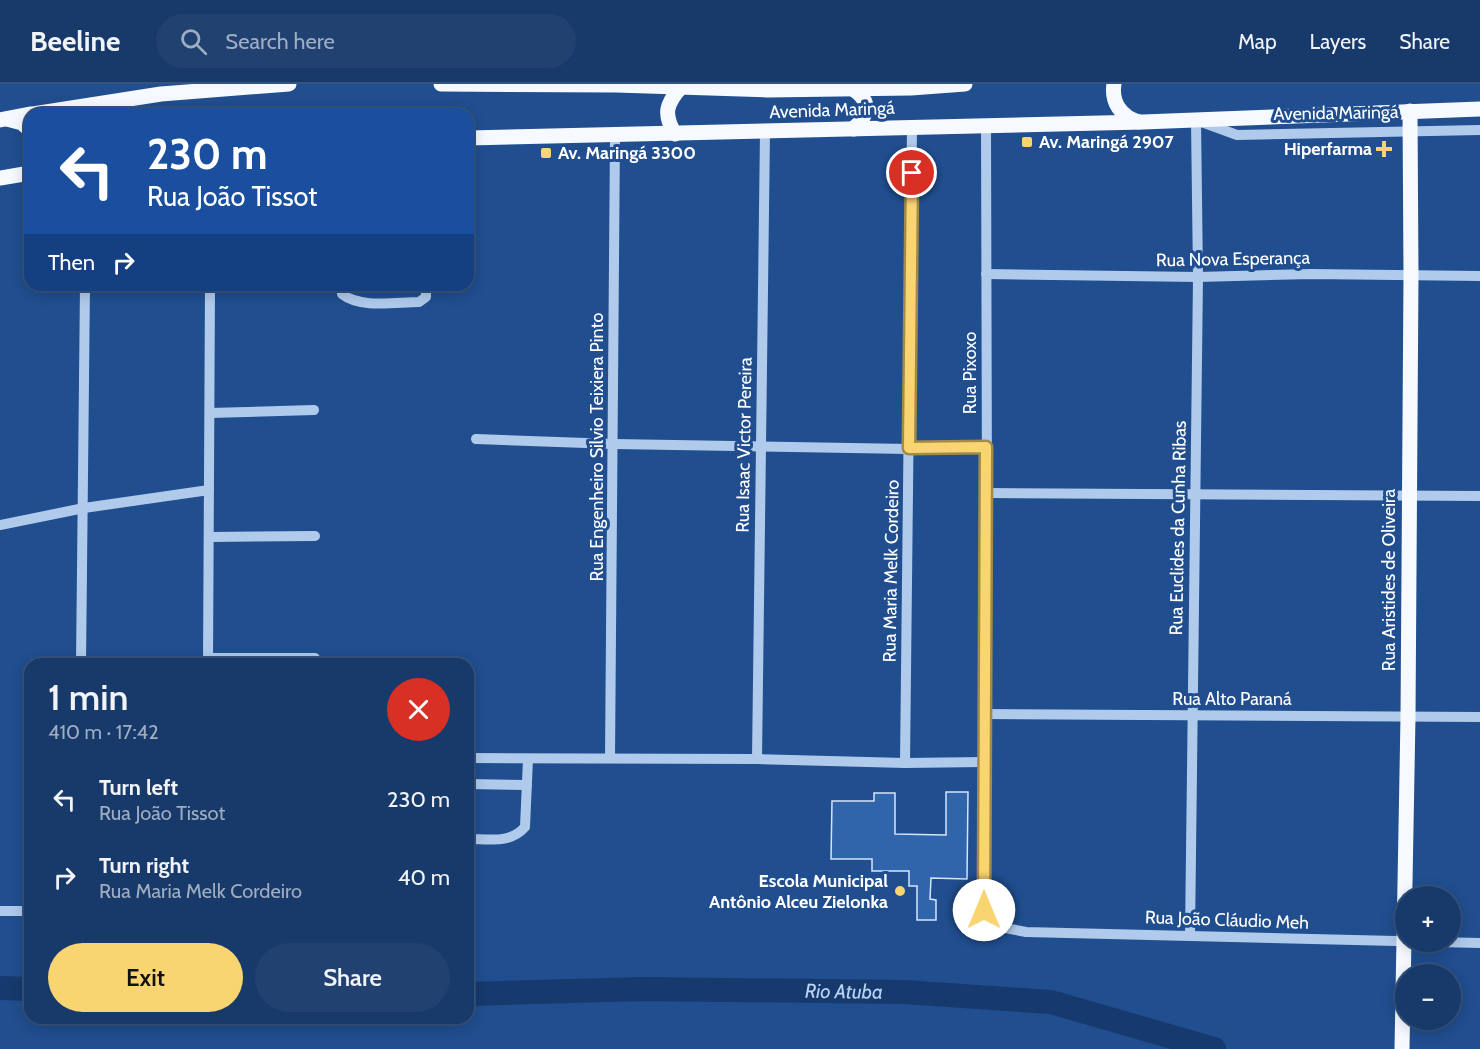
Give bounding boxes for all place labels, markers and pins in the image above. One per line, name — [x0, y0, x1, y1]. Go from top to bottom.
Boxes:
place label: Av. Maringá 2907 — [1039, 131, 1175, 153]
marker: Av. Maringá 2907 — [1020, 135, 1034, 149]
place label: Hiperfarma — [1284, 138, 1372, 160]
place label: Av. Maringá 3300 — [558, 142, 696, 164]
marker: Hiperfarma — [1377, 142, 1391, 156]
marker: Av. Maringá 3300 — [539, 146, 553, 160]
pin — [886, 147, 937, 198]
place label: Escola Municipal Antônio Alceu Zielonka — [709, 870, 888, 913]
marker: Escola Municipal Antônio Alceu Zielonka — [893, 884, 907, 898]

